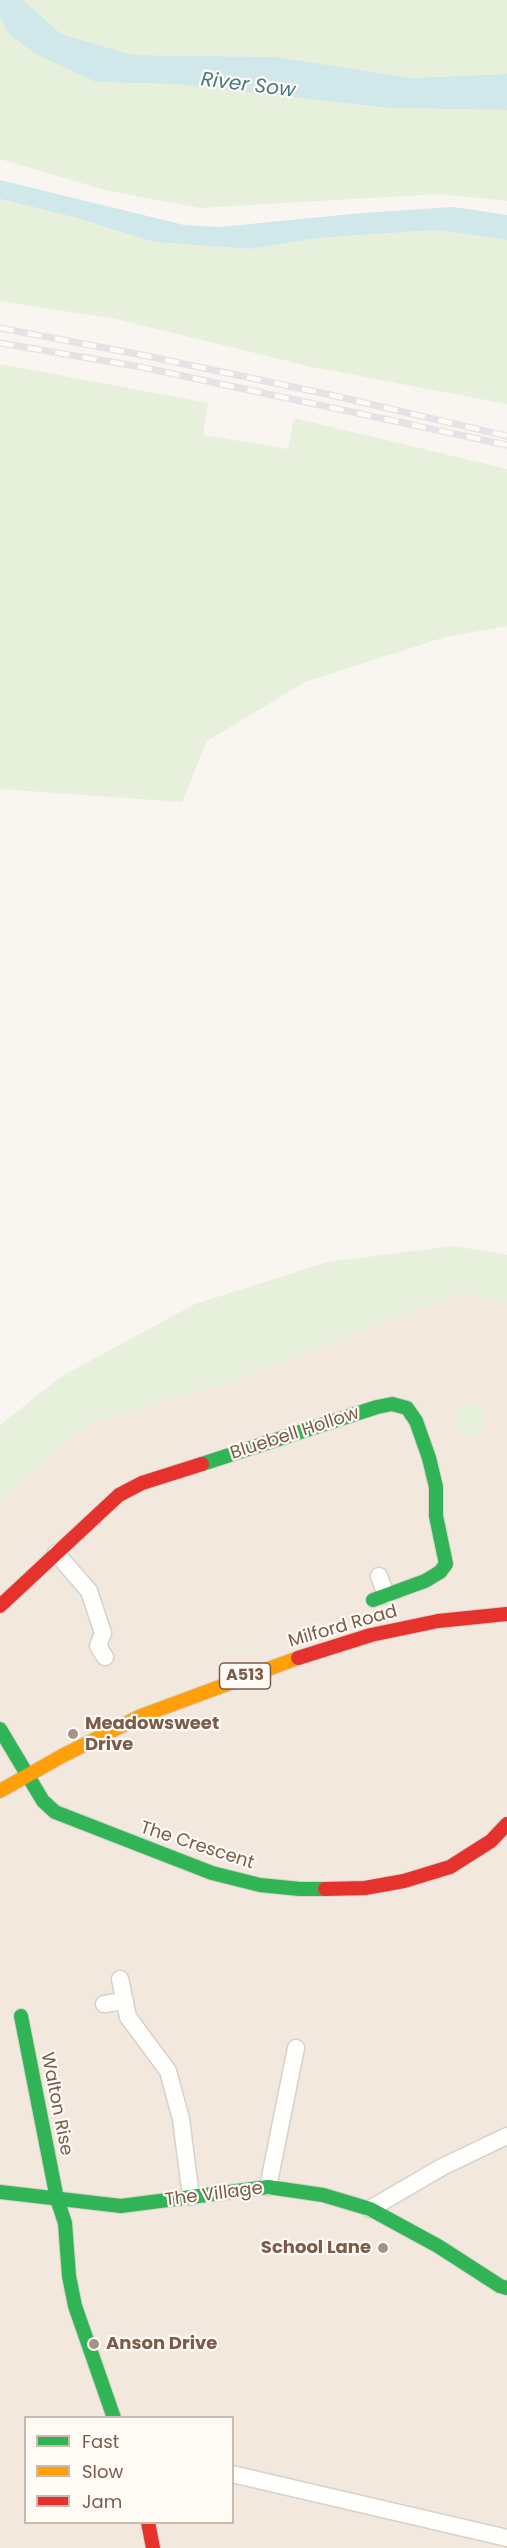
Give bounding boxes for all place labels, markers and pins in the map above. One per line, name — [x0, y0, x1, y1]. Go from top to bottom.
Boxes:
place label: Meadowsweet Drive — [85, 1713, 219, 1756]
marker: Meadowsweet Drive — [66, 1727, 80, 1741]
place label: School Lane — [261, 2237, 371, 2259]
marker: School Lane — [376, 2241, 390, 2255]
place label: Anson Drive — [106, 2333, 217, 2355]
marker: Anson Drive — [87, 2337, 101, 2351]

